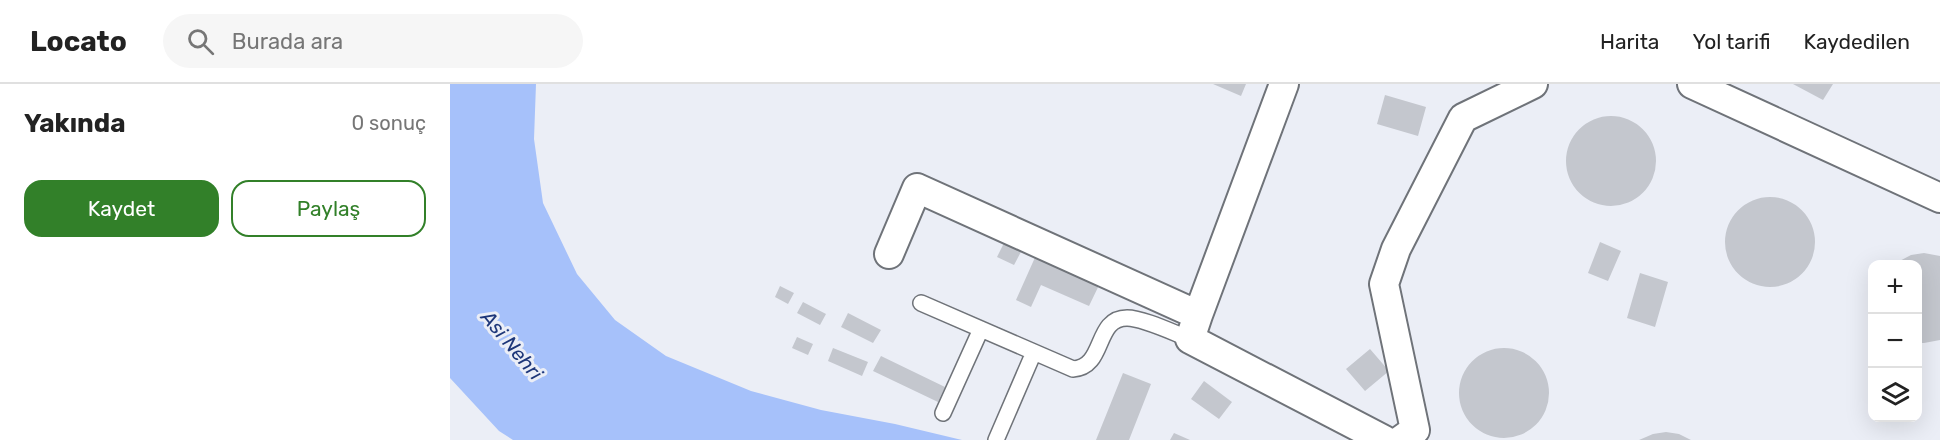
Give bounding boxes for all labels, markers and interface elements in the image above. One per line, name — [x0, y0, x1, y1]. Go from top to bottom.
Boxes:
search box — [163, 14, 583, 68]
text: Locato — [30, 25, 127, 58]
icon: search — [184, 25, 217, 58]
text: Burada ara — [232, 28, 343, 55]
text: Harita — [1600, 29, 1659, 54]
text: Yol tarifi — [1692, 29, 1771, 54]
text: Kaydedilen — [1804, 29, 1910, 54]
text: Yakında — [24, 108, 126, 139]
text: 0 sonuç — [352, 111, 426, 135]
button: Kaydet — [24, 180, 219, 237]
button: Paylaş — [231, 180, 426, 237]
map controls — [1868, 260, 1922, 422]
button: + — [1868, 260, 1922, 314]
water label: Asi Nehri — [475, 305, 549, 385]
button: − — [1868, 314, 1922, 368]
button: layers — [1868, 368, 1922, 422]

